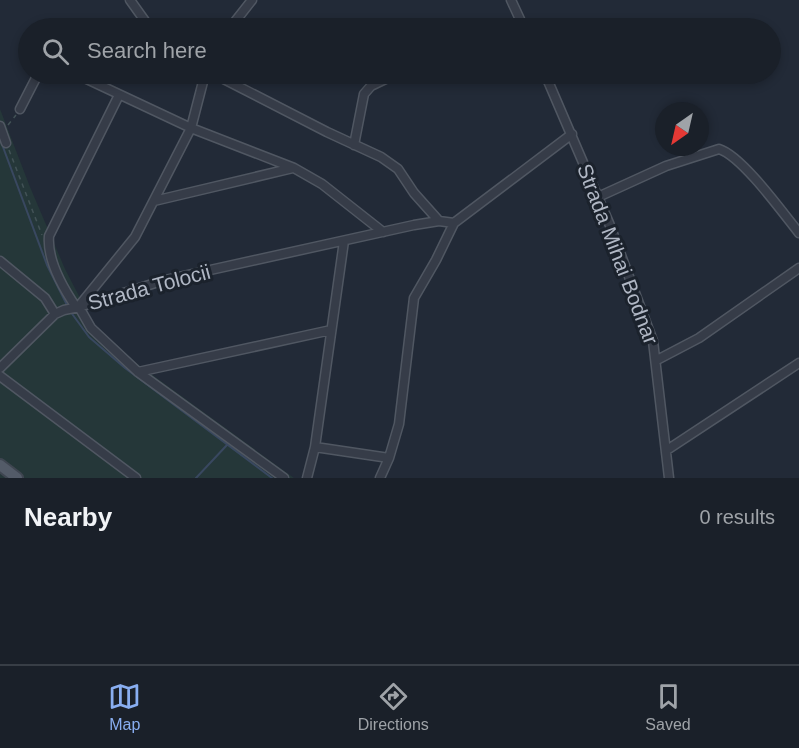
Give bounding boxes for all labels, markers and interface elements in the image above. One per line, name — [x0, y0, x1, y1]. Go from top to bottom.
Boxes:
search box — [18, 18, 781, 84]
icon: search — [39, 35, 72, 68]
text: Search here — [87, 38, 207, 63]
north arrow — [655, 102, 709, 156]
street label: Strada Mihai Bodnar — [573, 161, 663, 347]
street label: Strada Tolocii — [85, 260, 213, 314]
text: Nearby — [24, 502, 112, 532]
text: 0 results — [699, 506, 775, 528]
tab: Map — [108, 680, 141, 734]
tab: Directions — [358, 680, 429, 734]
tab: Saved — [645, 680, 691, 734]

